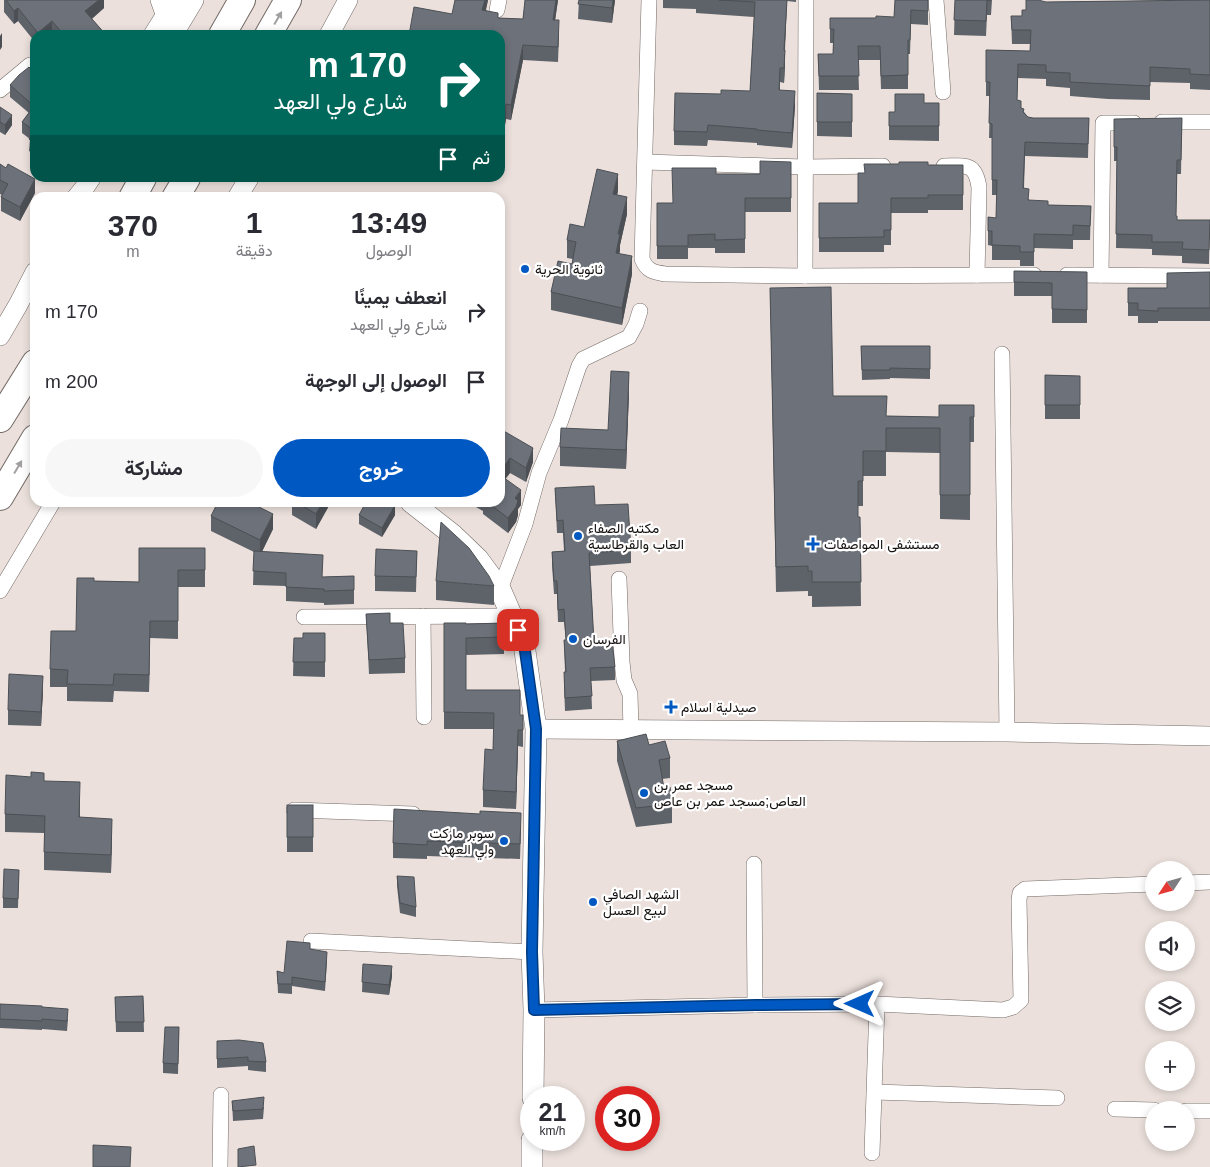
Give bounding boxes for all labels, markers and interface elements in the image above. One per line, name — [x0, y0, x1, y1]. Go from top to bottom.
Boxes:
one-way arrow — [274, 11, 283, 24]
text: 170 m — [308, 45, 407, 84]
icon: right — [425, 50, 490, 115]
text: شارع ولي العهد — [273, 89, 407, 114]
icon: arrive — [434, 145, 462, 173]
text: ثم — [472, 147, 490, 168]
text: 1 — [246, 206, 263, 239]
text: 13:49 — [350, 206, 427, 239]
text: 370 — [108, 209, 158, 242]
text: دقيقة — [236, 242, 273, 259]
text: الوصول — [366, 242, 412, 259]
text: m — [126, 243, 140, 260]
place label: ثانوية الحرية — [535, 261, 603, 278]
marker: ثانوية الحرية — [519, 263, 531, 275]
text: انعطف يمينًا — [354, 287, 447, 308]
icon: right — [462, 298, 490, 326]
text: 170 m — [45, 301, 98, 322]
text: شارع ولي العهد — [350, 316, 447, 333]
icon: arrive — [462, 368, 490, 396]
text: الوصول إلى الوجهة — [305, 370, 447, 391]
text: 200 m — [45, 371, 98, 392]
button: مشاركة — [45, 439, 263, 497]
button: خروج — [273, 439, 490, 497]
one-way arrow — [13, 461, 22, 474]
place label: مكتبه الصفاء العاب والقرطاسية — [588, 520, 684, 553]
marker: مكتبه الصفاء العاب والقرطاسية — [572, 530, 584, 542]
place label: مستشفى المواصفات — [824, 536, 939, 553]
marker: مستشفى المواصفات — [806, 537, 820, 551]
pin — [497, 609, 539, 651]
icon: arrive — [504, 616, 532, 644]
place label: الفرسان — [583, 631, 626, 648]
marker: الفرسان — [567, 633, 579, 645]
place label: صيدلية اسلام — [681, 699, 757, 716]
marker: صيدلية اسلام — [665, 701, 677, 713]
place label: مسجد عمر بن العاص;مسجد عمر بن عاص — [654, 777, 806, 810]
marker: مسجد عمر بن العاص;مسجد عمر بن عاص — [638, 787, 650, 799]
place label: سوبر ماركت ولي العهد — [429, 825, 494, 861]
marker: سوبر ماركت ولي العهد — [498, 835, 510, 847]
north arrow — [1145, 861, 1195, 911]
map controls — [1145, 861, 1195, 1151]
place label: الشهد الصافي لبيع العسل — [603, 886, 679, 921]
marker: الشهد الصافي لبيع العسل — [587, 896, 599, 908]
button: sound — [1145, 921, 1195, 971]
position arrow — [833, 977, 885, 1029]
button: layers — [1145, 981, 1195, 1031]
button: + — [1145, 1041, 1195, 1091]
speed limit sign: 30 — [595, 1086, 660, 1151]
text: 21 — [539, 1098, 566, 1126]
button: − — [1145, 1101, 1195, 1151]
text: km/h — [539, 1124, 566, 1138]

